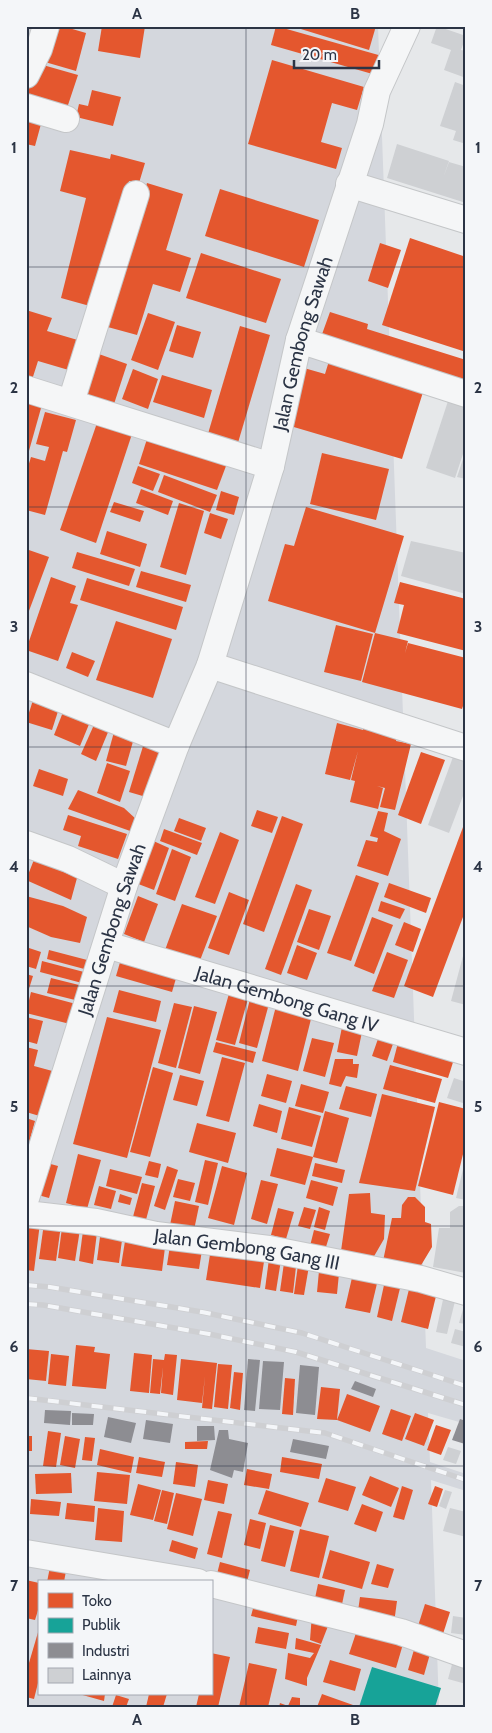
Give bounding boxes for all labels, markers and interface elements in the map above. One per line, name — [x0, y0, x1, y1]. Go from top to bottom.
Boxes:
text: A — [132, 4, 142, 23]
text: B — [350, 4, 360, 23]
scale bar — [294, 38, 380, 70]
text: 20 m — [302, 46, 337, 64]
text: 1 — [11, 138, 17, 157]
text: 1 — [475, 138, 481, 157]
street label: Jalan Gembong Sawah — [268, 253, 337, 434]
text: 2 — [10, 378, 18, 397]
text: 2 — [474, 378, 482, 397]
text: 3 — [10, 617, 18, 636]
text: 3 — [474, 617, 482, 636]
street label: Jalan Gembong Sawah — [72, 840, 150, 1019]
text: 4 — [9, 857, 19, 876]
text: 4 — [473, 857, 483, 876]
street label: Jalan Gembong Gang IV — [192, 960, 382, 1037]
text: 5 — [10, 1097, 18, 1116]
text: 5 — [474, 1097, 482, 1116]
street label: Jalan Gembong Gang III — [152, 1223, 342, 1274]
text: 6 — [10, 1337, 19, 1356]
text: 6 — [474, 1337, 483, 1356]
text: 7 — [10, 1576, 19, 1595]
text: 7 — [474, 1576, 483, 1595]
legend — [38, 1580, 212, 1696]
text: Toko — [82, 1592, 112, 1610]
text: Publik — [82, 1616, 120, 1634]
text: Industri — [82, 1642, 129, 1660]
text: Lainnya — [82, 1666, 132, 1684]
text: A — [132, 1710, 142, 1729]
text: B — [350, 1710, 360, 1729]

